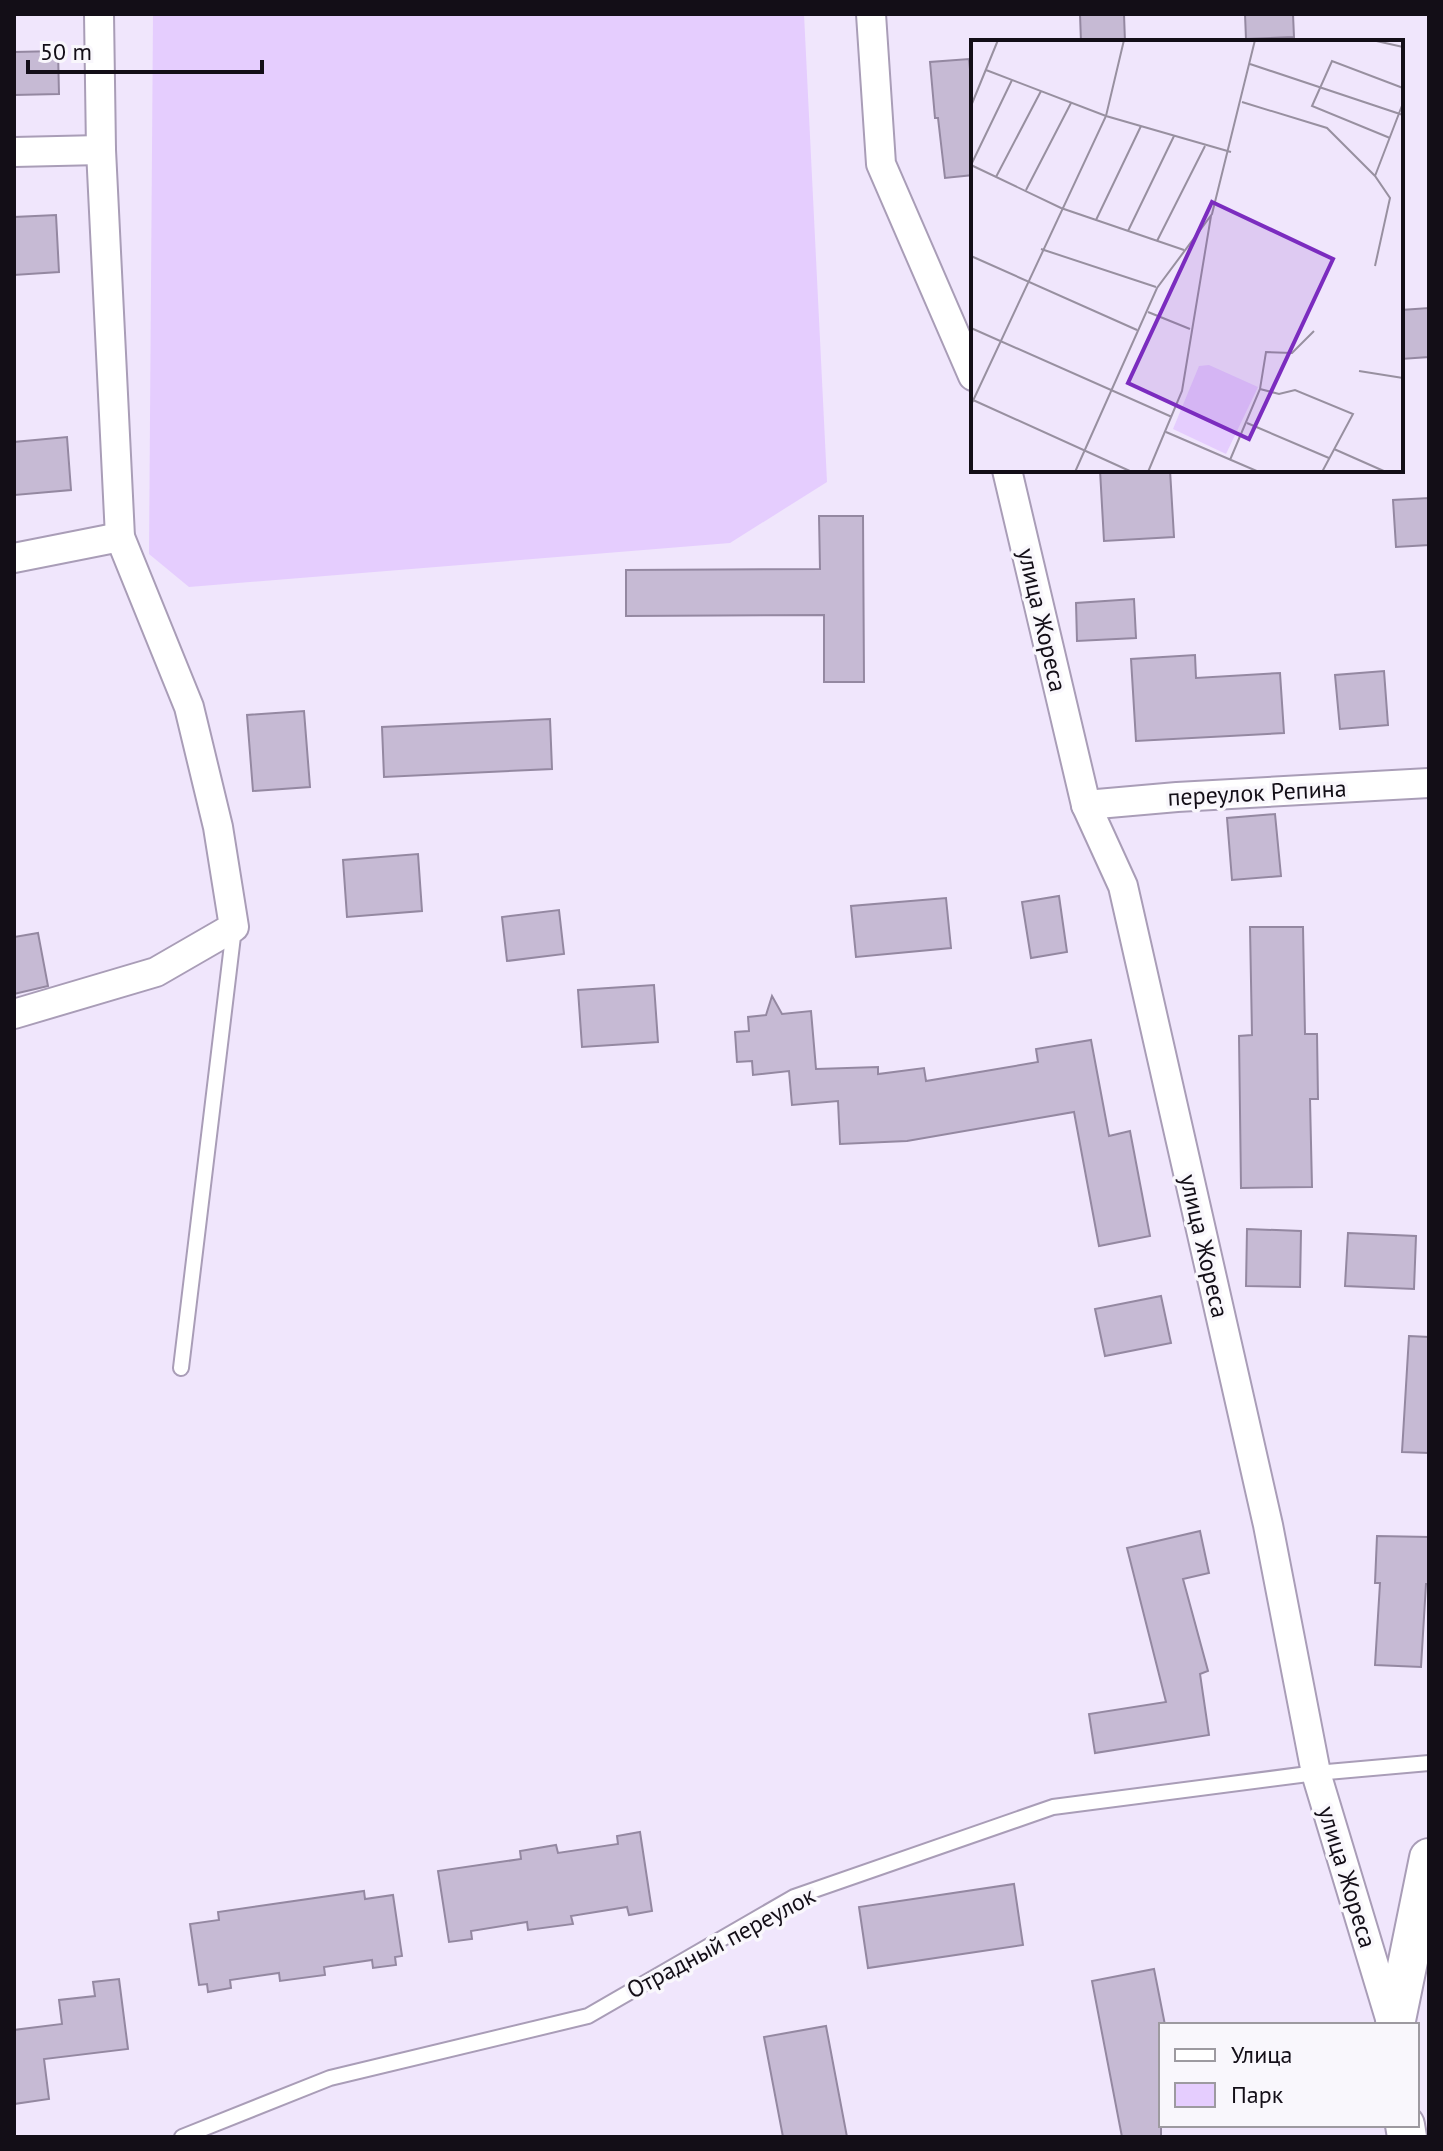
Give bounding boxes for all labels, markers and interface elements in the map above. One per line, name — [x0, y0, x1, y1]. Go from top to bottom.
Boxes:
scale bar — [28, 24, 262, 74]
text: 50 m — [40, 36, 92, 67]
inset map — [971, 40, 1403, 472]
street label: улица Жореса — [1011, 545, 1074, 695]
street label: переулок Репина — [1167, 772, 1347, 813]
street label: улица Жореса — [1173, 1171, 1236, 1321]
street label: улица Жореса — [1311, 1802, 1384, 1951]
street label: Отрадный переулок — [621, 1880, 821, 2005]
legend — [1159, 2023, 1419, 2127]
text: Улица — [1231, 2039, 1292, 2070]
text: Парк — [1231, 2079, 1284, 2110]

